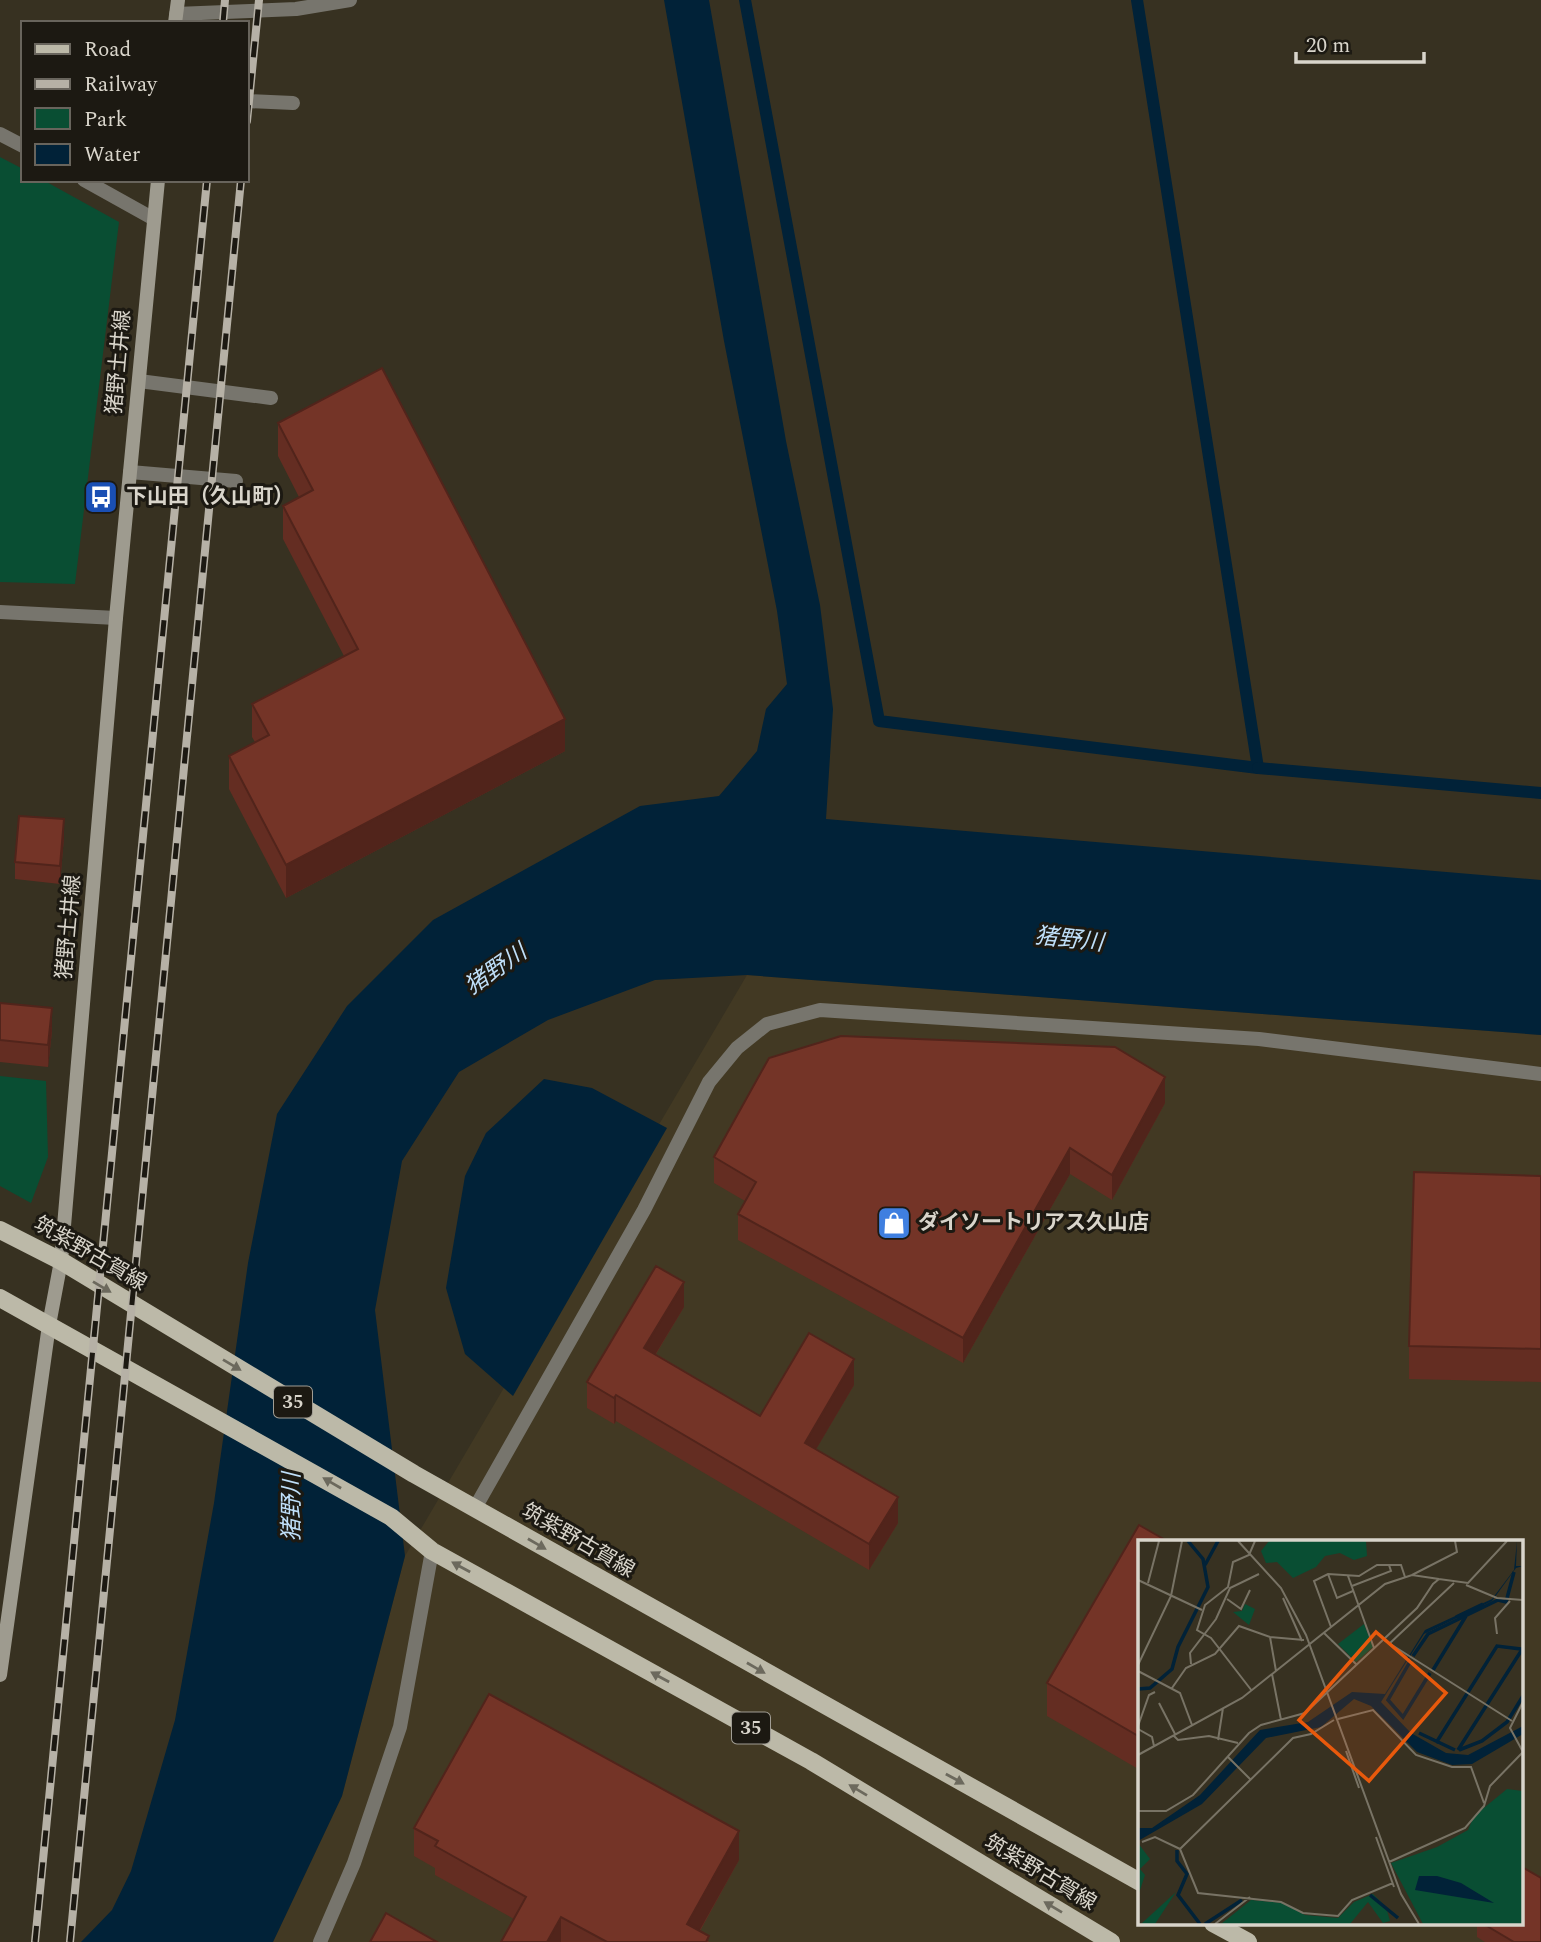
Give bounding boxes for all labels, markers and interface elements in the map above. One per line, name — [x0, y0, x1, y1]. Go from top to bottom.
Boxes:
legend — [21, 21, 248, 182]
scale bar — [1296, 21, 1424, 65]
text: 20 m — [1306, 30, 1350, 62]
text: Road — [84, 34, 131, 66]
text: Railway — [84, 69, 158, 101]
text: Park — [84, 104, 128, 136]
text: Water — [84, 139, 140, 171]
street label: 猪野土井線 — [98, 308, 140, 416]
bus stop icon: 下山田（久山町） — [82, 478, 120, 516]
place label: 下山田（久山町） — [126, 481, 294, 513]
street label: 猪野土井線 — [48, 873, 90, 981]
water label: 猪野川 — [1033, 919, 1108, 961]
water label: 猪野川 — [458, 934, 537, 1004]
shop icon: ダイソートリアス久山店 — [875, 1204, 913, 1242]
place label: ダイソートリアス久山店 — [918, 1207, 1149, 1239]
street label: 筑紫野古賀線 — [27, 1209, 153, 1299]
one-way arrow — [93, 1280, 112, 1293]
one-way arrow — [222, 1359, 241, 1371]
road number: 35 — [274, 1386, 312, 1418]
water label: 猪野川 — [275, 1470, 310, 1542]
one-way arrow — [322, 1477, 341, 1489]
street label: 筑紫野古賀線 — [515, 1496, 641, 1586]
one-way arrow — [527, 1538, 547, 1550]
inset map — [1138, 1540, 1524, 1924]
one-way arrow — [451, 1561, 471, 1573]
one-way arrow — [747, 1662, 766, 1674]
one-way arrow — [650, 1672, 670, 1683]
road number: 35 — [732, 1712, 770, 1744]
one-way arrow — [945, 1773, 965, 1785]
one-way arrow — [848, 1783, 867, 1796]
street label: 筑紫野古賀線 — [978, 1827, 1102, 1919]
one-way arrow — [1043, 1901, 1062, 1913]

